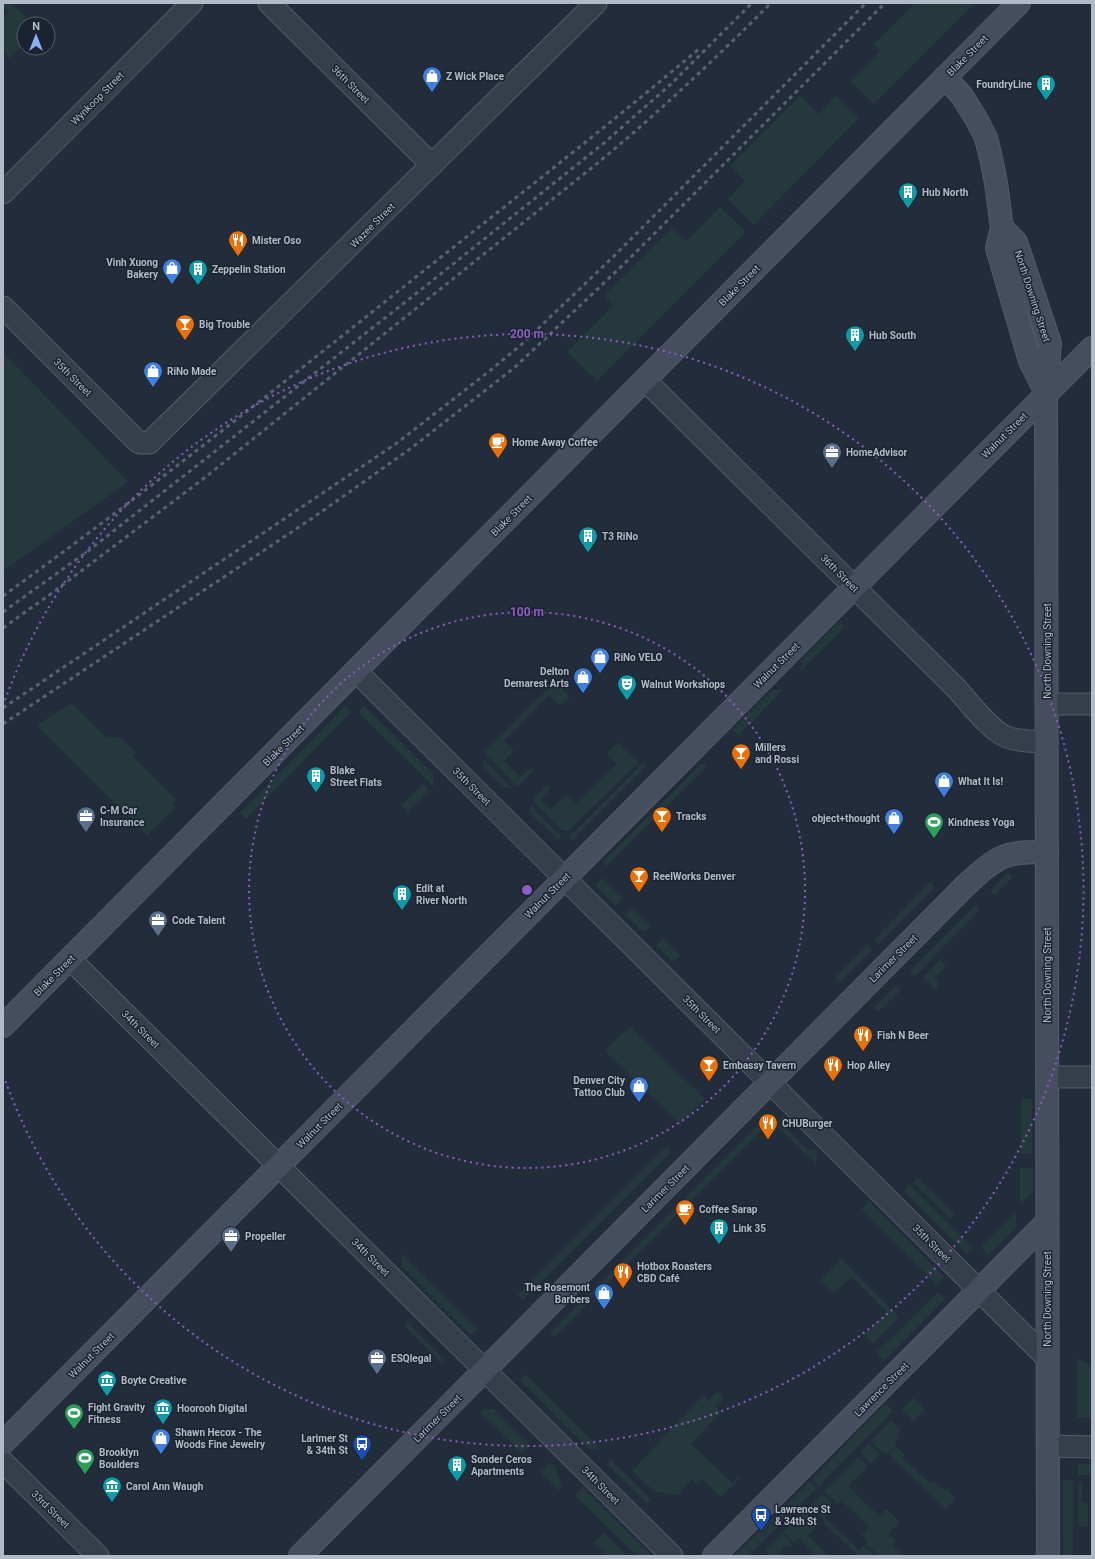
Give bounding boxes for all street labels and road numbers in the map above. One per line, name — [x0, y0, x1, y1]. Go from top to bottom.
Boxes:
street label: Blake Street — [945, 33, 990, 78]
street label: 36th Street — [329, 63, 372, 106]
street label: Wynkoop Street — [69, 70, 126, 127]
street label: Wazee Street — [348, 201, 397, 250]
street label: North Downing Street — [1013, 249, 1053, 343]
street label: Blake Street — [717, 263, 762, 308]
street label: 35th Street — [51, 356, 94, 399]
street label: Walnut Street — [979, 410, 1029, 460]
street label: Blake Street — [489, 493, 534, 538]
street label: 36th Street — [818, 552, 861, 595]
street label: North Downing Street — [1042, 603, 1053, 699]
street label: Walnut Street — [751, 640, 801, 690]
street label: Blake Street — [261, 723, 306, 768]
street label: 35th Street — [450, 765, 493, 808]
street label: Walnut Street — [522, 870, 572, 920]
street label: North Downing Street — [1042, 927, 1053, 1023]
street label: Larimer Street — [867, 932, 920, 985]
street label: Blake Street — [32, 953, 77, 998]
street label: 35th Street — [680, 993, 723, 1036]
street label: 34th Street — [119, 1008, 162, 1051]
street label: Walnut Street — [294, 1100, 344, 1150]
street label: Larimer Street — [639, 1162, 692, 1215]
street label: 35th Street — [910, 1222, 953, 1265]
street label: 34th Street — [349, 1236, 392, 1279]
street label: North Downing Street — [1042, 1251, 1053, 1347]
street label: Walnut Street — [66, 1330, 116, 1380]
street label: Lawrence Street — [852, 1360, 911, 1419]
street label: Larimer Street — [411, 1392, 464, 1445]
street label: 34th Street — [579, 1464, 622, 1507]
street label: 33rd Street — [29, 1488, 72, 1531]

